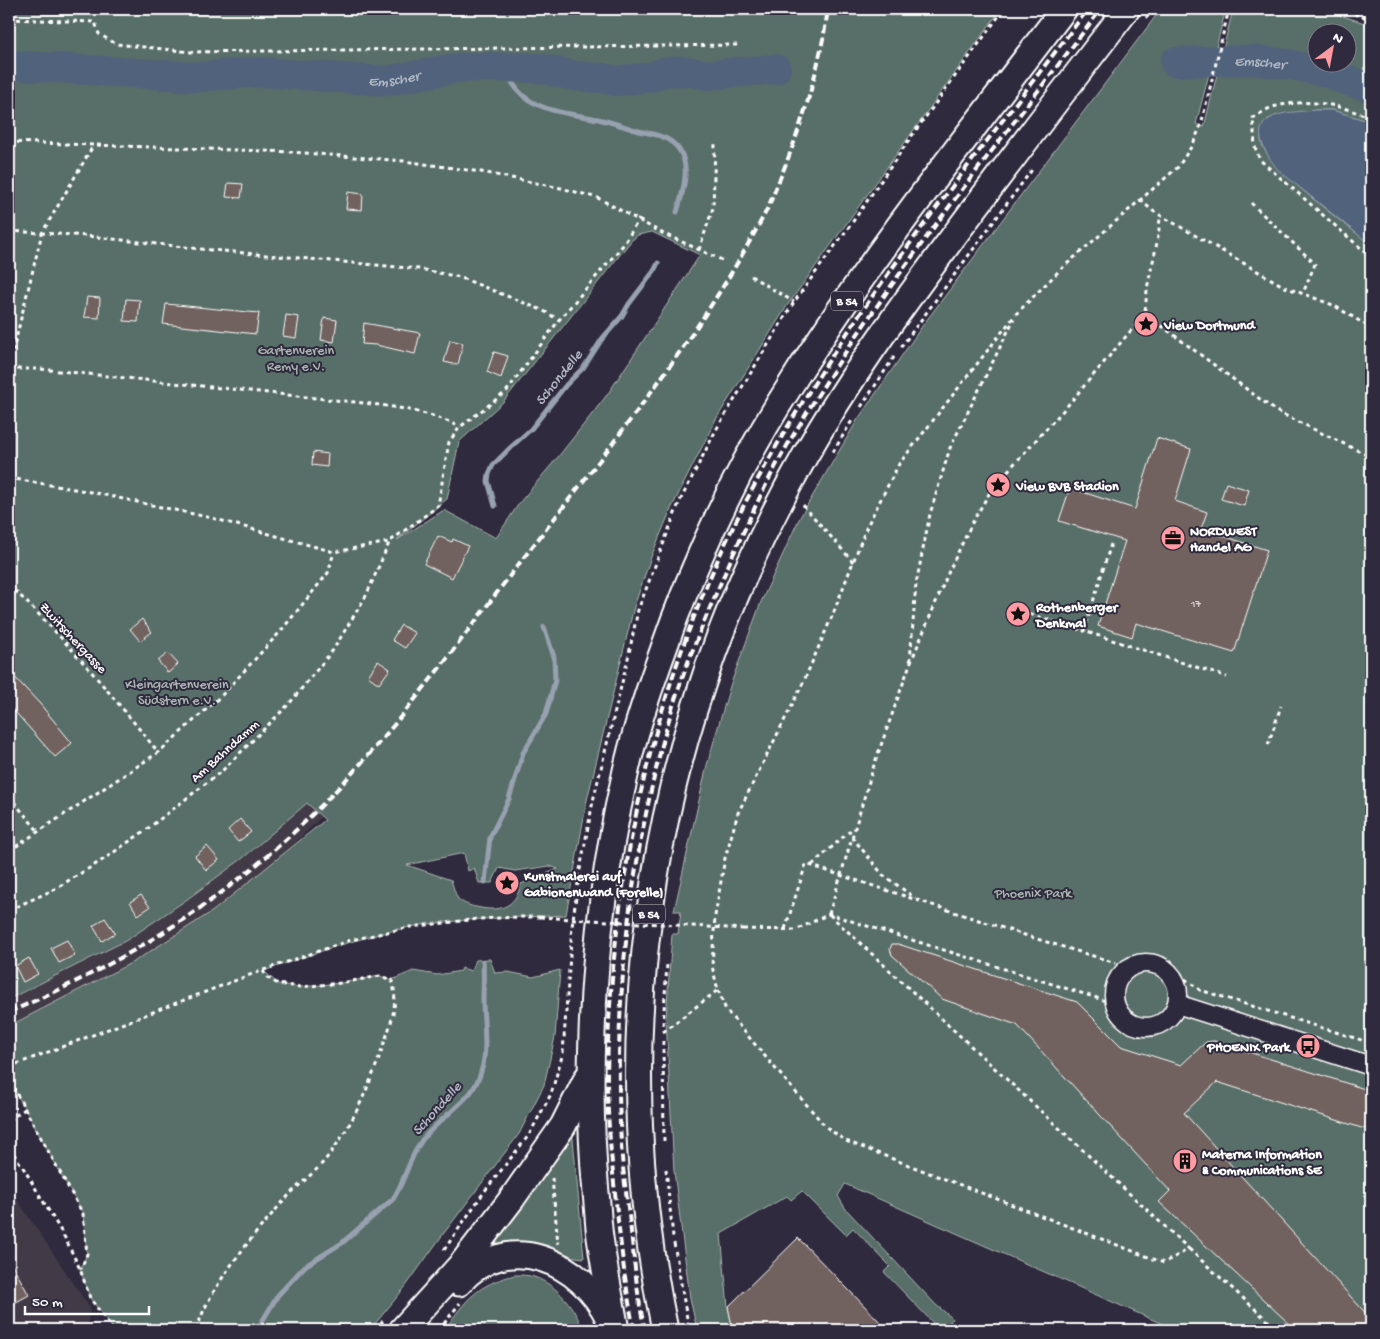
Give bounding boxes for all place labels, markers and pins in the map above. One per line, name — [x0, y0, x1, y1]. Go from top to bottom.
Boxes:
place icon: View Dortmund — [1133, 311, 1159, 337]
place label: View Dortmund — [1163, 318, 1256, 335]
place icon: View BVB Stadion — [985, 472, 1011, 498]
place label: View BVB Stadion — [1015, 479, 1119, 496]
place label: NORDWEST Handel AG — [1190, 524, 1258, 557]
office icon: NORDWEST Handel AG — [1160, 525, 1186, 551]
place label: Rothenberger Denkmal — [1034, 600, 1119, 633]
place icon: Rothenberger Denkmal — [1005, 601, 1031, 627]
place label: Kunstmalerei auf Gabionenwand (Forelle) — [523, 869, 664, 902]
place icon: Kunstmalerei auf Gabionenwand (Forelle) — [494, 870, 520, 896]
bus stop icon: PHOENIX Park — [1295, 1033, 1321, 1059]
place label: PHOENIX Park — [1206, 1040, 1292, 1057]
place label: Materna Information & Communications SE — [1202, 1147, 1323, 1180]
building icon: Materna Information & Communications SE — [1172, 1148, 1198, 1174]

